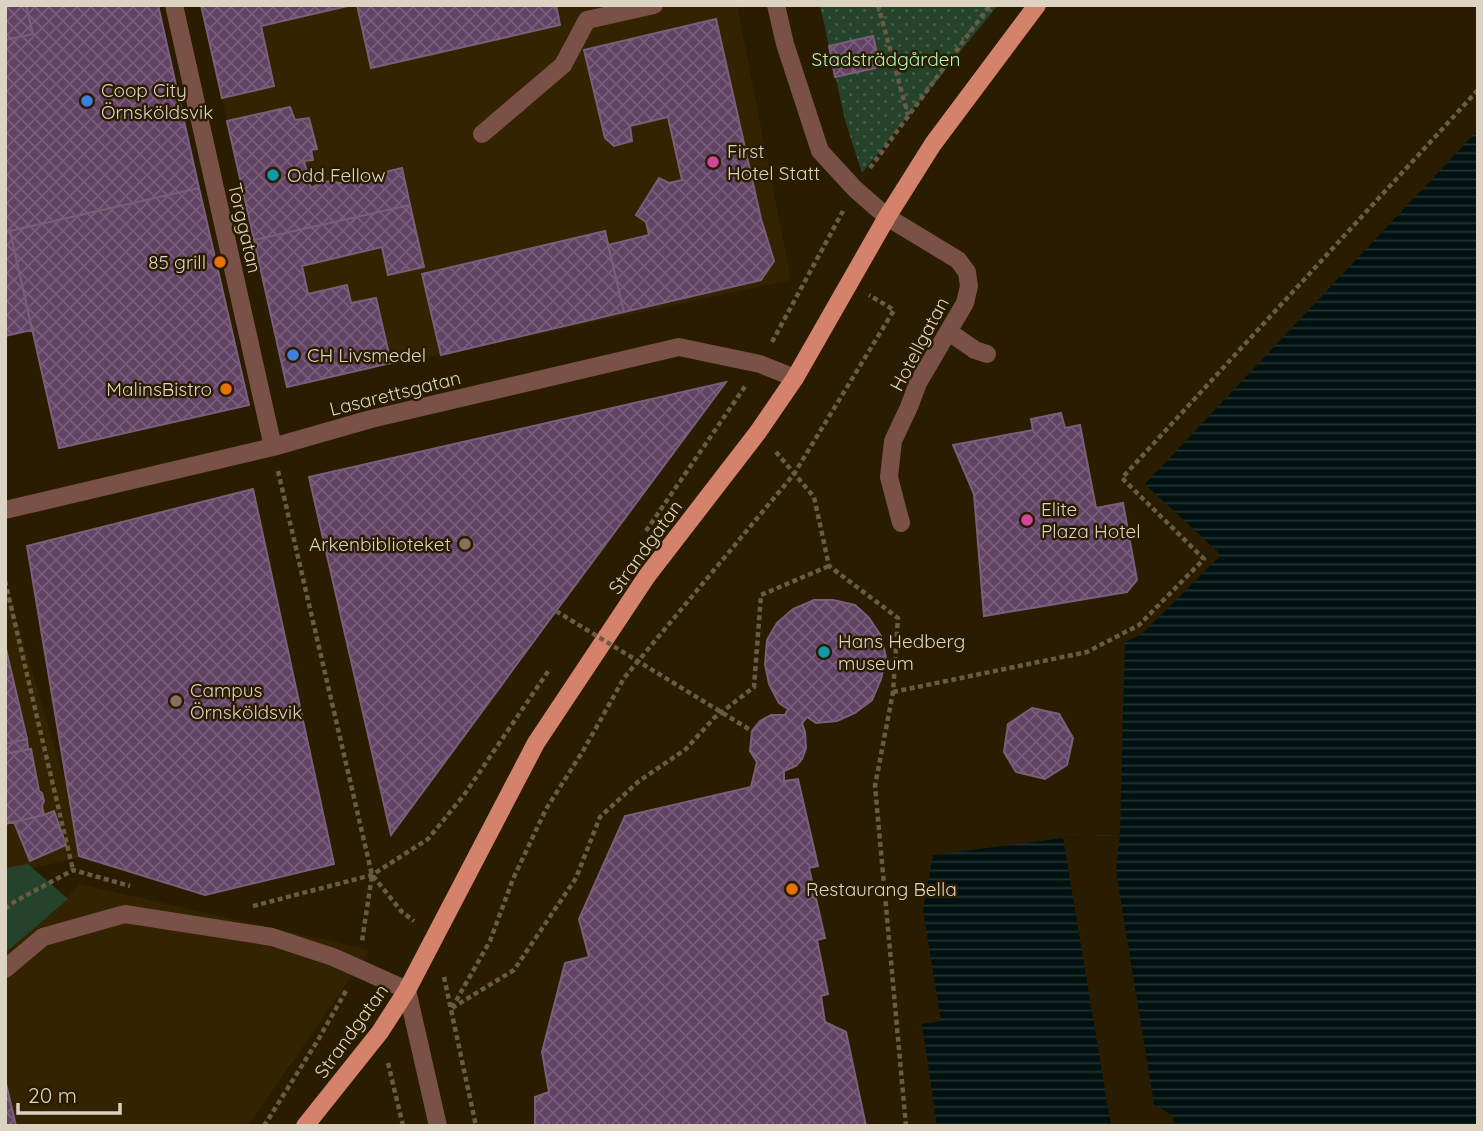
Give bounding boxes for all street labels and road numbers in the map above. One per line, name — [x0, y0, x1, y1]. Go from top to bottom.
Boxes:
street label: Torggatan — [223, 181, 267, 275]
street label: Hotellgatan — [884, 293, 954, 395]
street label: Lasarettsgatan — [327, 365, 463, 421]
street label: Strandgatan — [603, 495, 687, 599]
street label: Strandgatan — [309, 979, 393, 1083]

